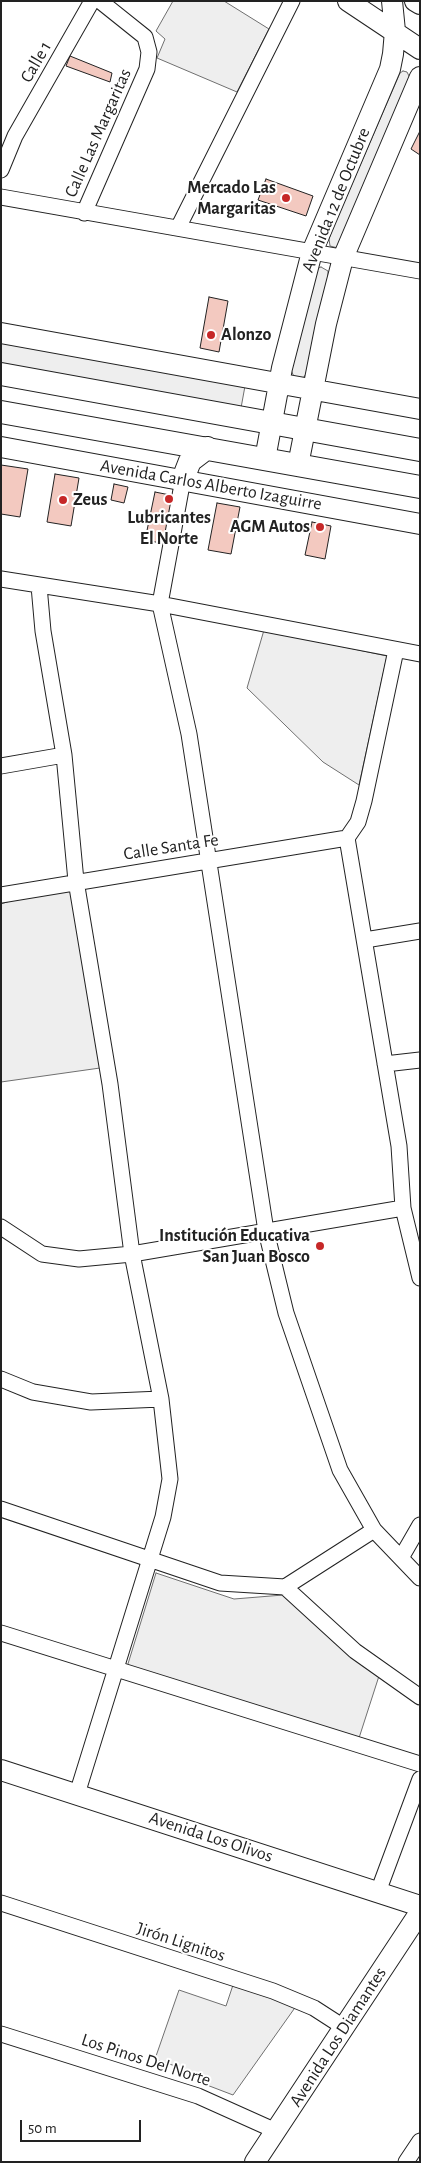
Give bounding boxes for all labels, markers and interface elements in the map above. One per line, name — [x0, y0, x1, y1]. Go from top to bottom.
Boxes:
street label: Calle 1 — [16, 38, 56, 86]
street label: Calle Las Margaritas — [60, 65, 136, 201]
street label: Avenida 12 de Octubre — [297, 124, 375, 276]
place label: Mercado Las Margaritas — [187, 177, 276, 220]
marker: Mercado Las Margaritas — [280, 192, 292, 204]
place label: Alonzo — [221, 324, 271, 346]
marker: Alonzo — [205, 329, 217, 341]
street label: Avenida Carlos Alberto Izaguirre — [99, 455, 323, 515]
place label: Zeus — [73, 489, 107, 511]
marker: Lubricantes El Norte — [163, 493, 175, 505]
marker: Zeus — [57, 494, 69, 506]
place label: Lubricantes El Norte — [127, 507, 211, 550]
place label: AGM Autos — [230, 516, 310, 538]
marker: AGM Autos — [314, 521, 326, 533]
street label: Calle Santa Fe — [122, 829, 220, 865]
place label: Institución Educativa San Juan Bosco — [159, 1225, 310, 1268]
marker: Institución Educativa San Juan Bosco — [314, 1240, 326, 1252]
street label: Avenida Los Olivos — [146, 1807, 276, 1867]
street label: Jirón Lignitos — [134, 1918, 228, 1966]
street label: Avenida Los Diamantes — [285, 1963, 391, 2111]
street label: Los Pinos Del Norte — [79, 2029, 213, 2091]
scale bar — [22, 2110, 144, 2142]
text: 50 m — [28, 2121, 57, 2136]

